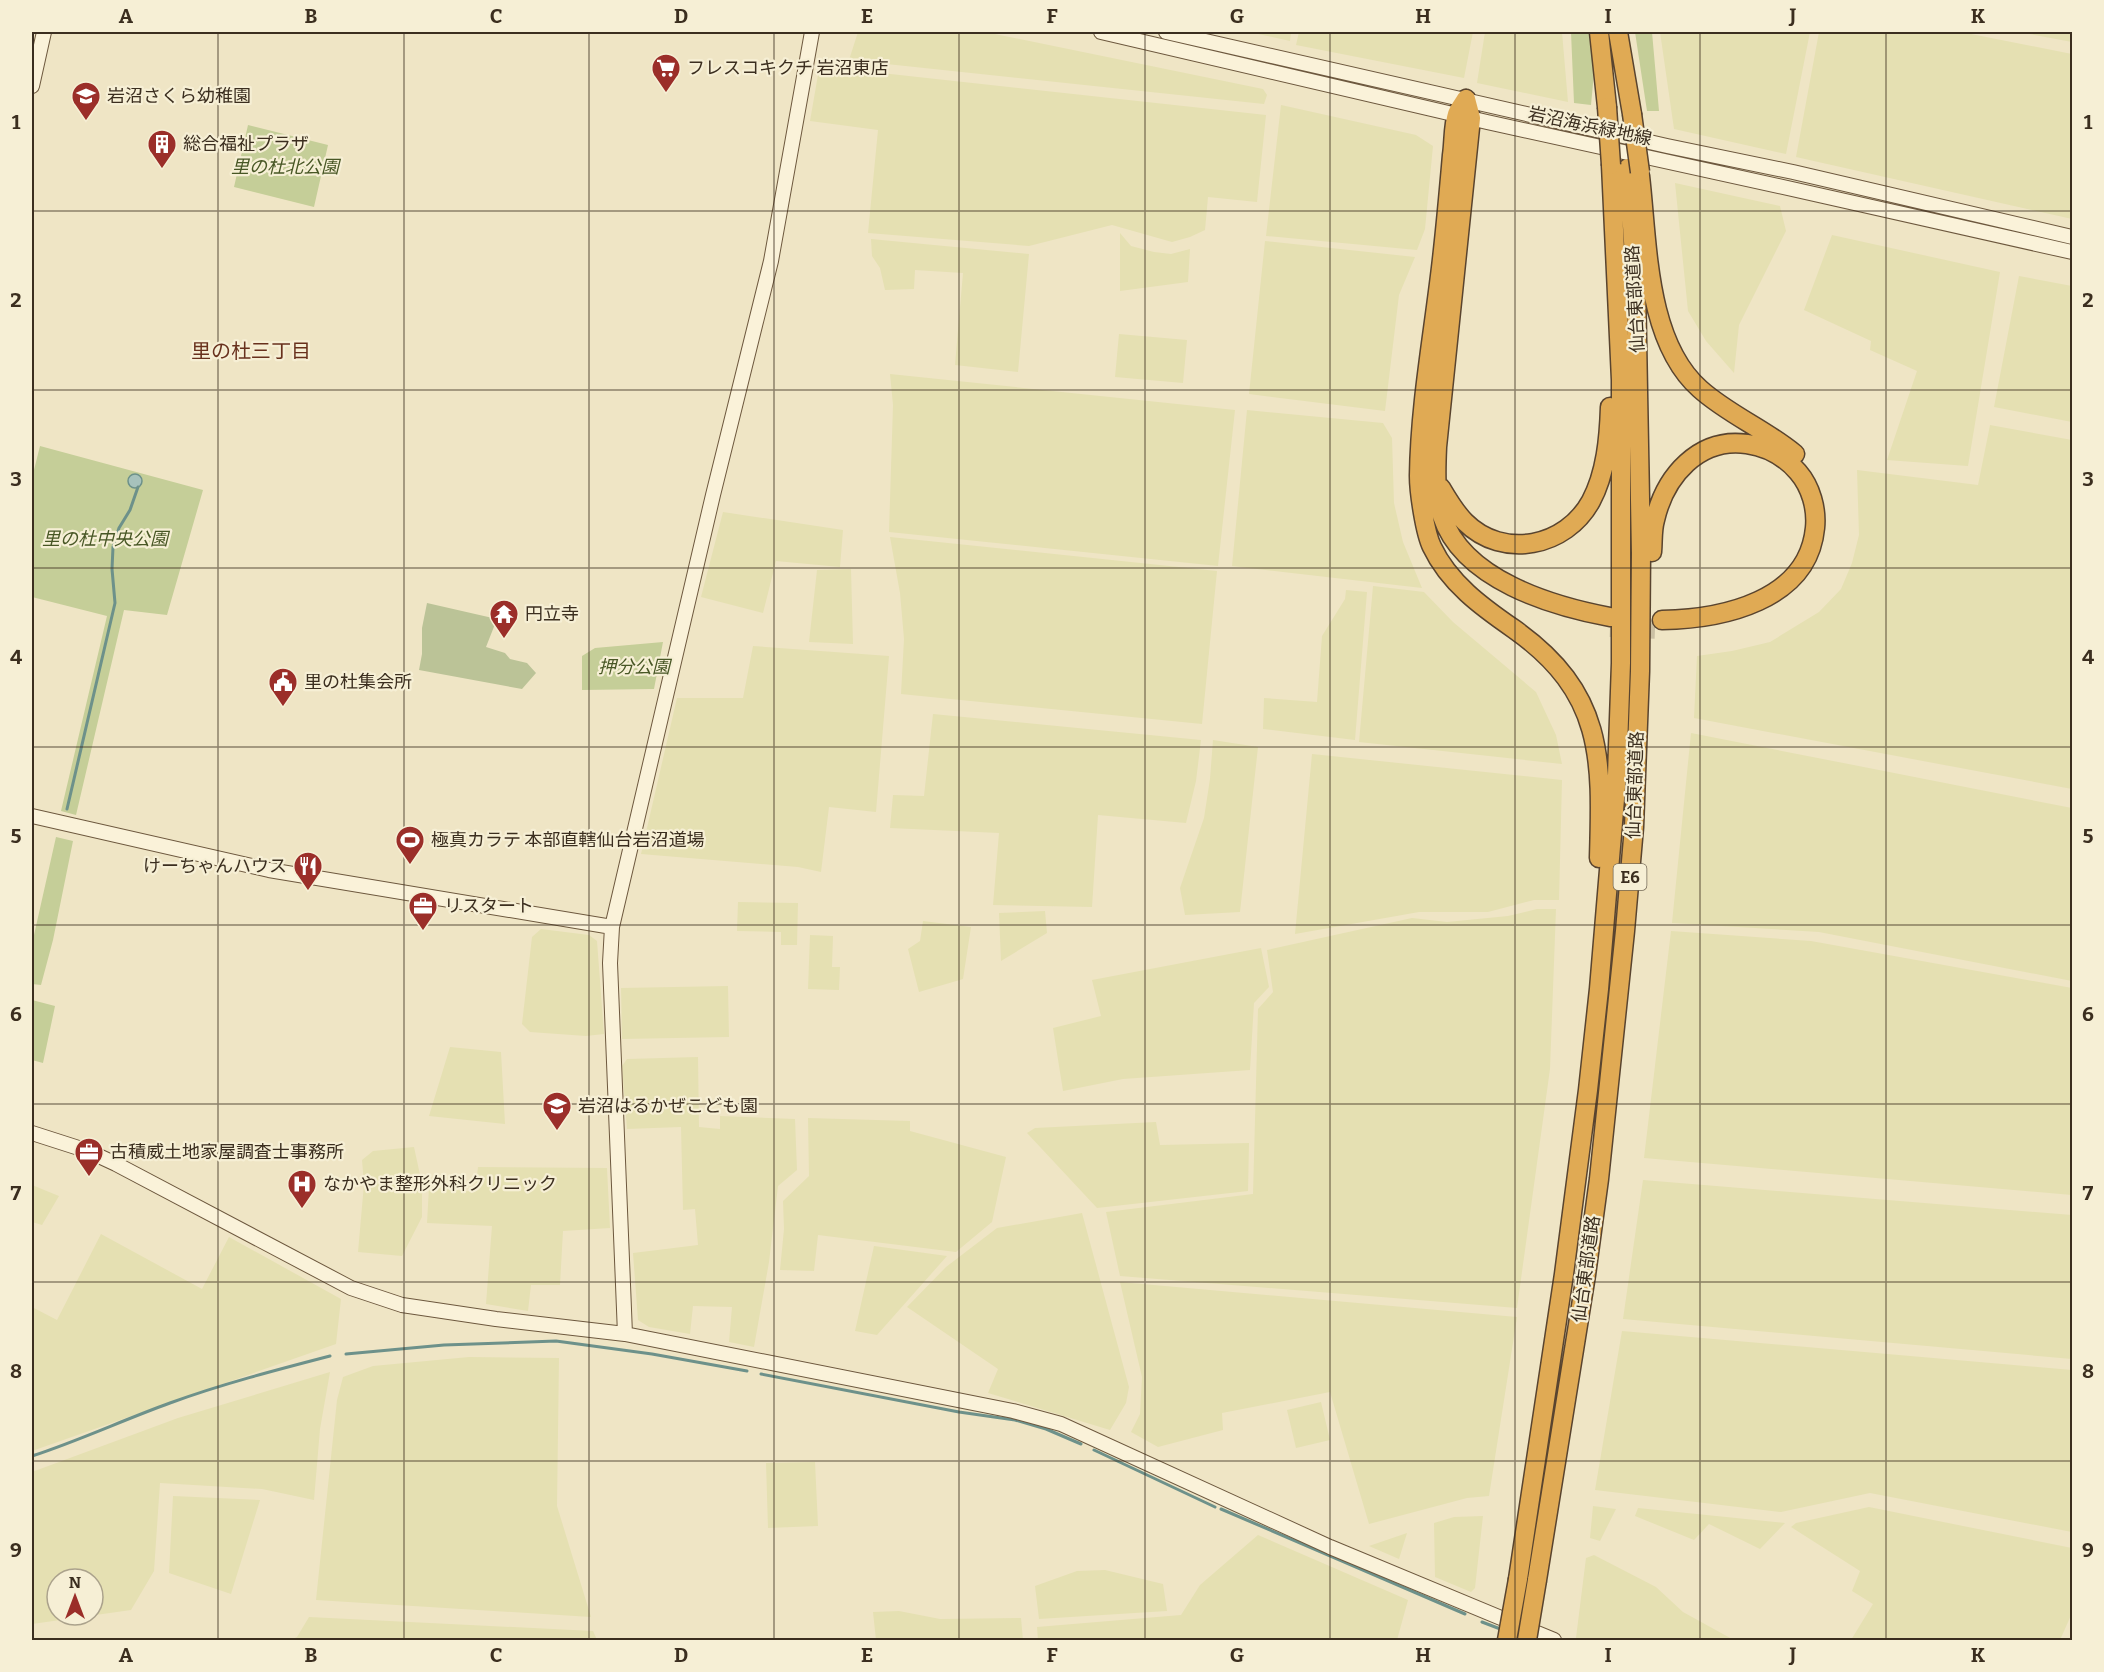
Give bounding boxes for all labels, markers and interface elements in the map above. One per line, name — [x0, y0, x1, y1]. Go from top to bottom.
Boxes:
text: A — [119, 4, 134, 28]
text: B — [305, 4, 318, 28]
text: C — [490, 4, 502, 28]
text: D — [674, 4, 688, 28]
text: E — [861, 4, 873, 28]
text: F — [1046, 4, 1058, 28]
text: G — [1230, 4, 1244, 28]
text: H — [1415, 4, 1431, 28]
text: I — [1604, 4, 1612, 28]
text: J — [1789, 4, 1797, 28]
text: K — [1971, 4, 1986, 28]
supermarket icon: フレスコキクチ 岩沼東店 — [650, 52, 682, 94]
place label: フレスコキクチ 岩沼東店 — [687, 57, 889, 79]
school or university icon: 岩沼さくら幼稚園 — [70, 80, 102, 122]
place label: 岩沼さくら幼稚園 — [107, 85, 251, 107]
street label: 岩沼海浜緑地線 — [1526, 102, 1654, 150]
text: 1 — [12, 110, 21, 134]
text: 1 — [2084, 110, 2093, 134]
building icon: 総合福祉プラザ — [146, 128, 178, 170]
place label: 総合福祉プラザ — [183, 133, 309, 155]
park label: 里の杜北公園 — [231, 156, 342, 178]
street label: 仙台東部道路 — [1621, 244, 1649, 354]
text: 2 — [10, 288, 22, 312]
text: 2 — [2082, 288, 2094, 312]
district label: 里の杜三丁目 — [191, 339, 311, 363]
text: 3 — [10, 467, 22, 491]
text: 3 — [2082, 467, 2094, 491]
park label: 里の杜中央公園 — [42, 528, 171, 550]
temple icon: 円立寺 — [488, 598, 520, 640]
place label: 円立寺 — [525, 603, 579, 625]
text: 4 — [10, 645, 22, 669]
text: 4 — [2082, 645, 2094, 669]
park label: 押分公園 — [598, 656, 673, 678]
public building icon: 里の杜集会所 — [267, 666, 299, 708]
place label: 里の杜集会所 — [304, 671, 412, 693]
street label: 仙台東部道路 — [1622, 731, 1648, 839]
text: 5 — [11, 824, 22, 848]
sports icon: 極真カラテ 本部直轄仙台岩沼道場 — [394, 824, 426, 866]
text: 5 — [2083, 824, 2094, 848]
place label: 極真カラテ 本部直轄仙台岩沼道場 — [431, 829, 705, 851]
restaurant icon: けーちゃんハウス — [292, 850, 324, 892]
place label: けーちゃんハウス — [143, 855, 287, 877]
road number: E6 — [1614, 864, 1646, 890]
office icon: リスタート — [407, 890, 439, 932]
place label: リスタート — [444, 895, 534, 917]
text: 6 — [10, 1002, 22, 1026]
text: 6 — [2082, 1002, 2094, 1026]
school or university icon: 岩沼はるかぜこども園 — [541, 1090, 573, 1132]
place label: 岩沼はるかぜこども園 — [578, 1095, 758, 1117]
office icon: 古積威土地家屋調査士事務所 — [73, 1136, 105, 1178]
place label: 古積威土地家屋調査士事務所 — [110, 1141, 344, 1163]
hospital icon: なかやま整形外科クリニック — [286, 1168, 318, 1210]
place label: なかやま整形外科クリニック — [323, 1173, 557, 1195]
text: 7 — [11, 1181, 22, 1205]
text: 7 — [2083, 1181, 2094, 1205]
street label: 仙台東部道路 — [1568, 1214, 1604, 1324]
text: 8 — [10, 1359, 22, 1383]
text: 8 — [2082, 1359, 2094, 1383]
text: 9 — [10, 1538, 22, 1562]
text: 9 — [2082, 1538, 2094, 1562]
north arrow — [45, 1567, 105, 1627]
text: N — [69, 1573, 81, 1592]
text: A — [119, 1643, 134, 1667]
text: B — [305, 1643, 318, 1667]
text: C — [490, 1643, 502, 1667]
text: D — [674, 1643, 688, 1667]
text: E — [861, 1643, 873, 1667]
text: F — [1046, 1643, 1058, 1667]
text: G — [1230, 1643, 1244, 1667]
text: H — [1415, 1643, 1431, 1667]
text: I — [1604, 1643, 1612, 1667]
text: J — [1789, 1643, 1797, 1667]
text: K — [1971, 1643, 1986, 1667]

